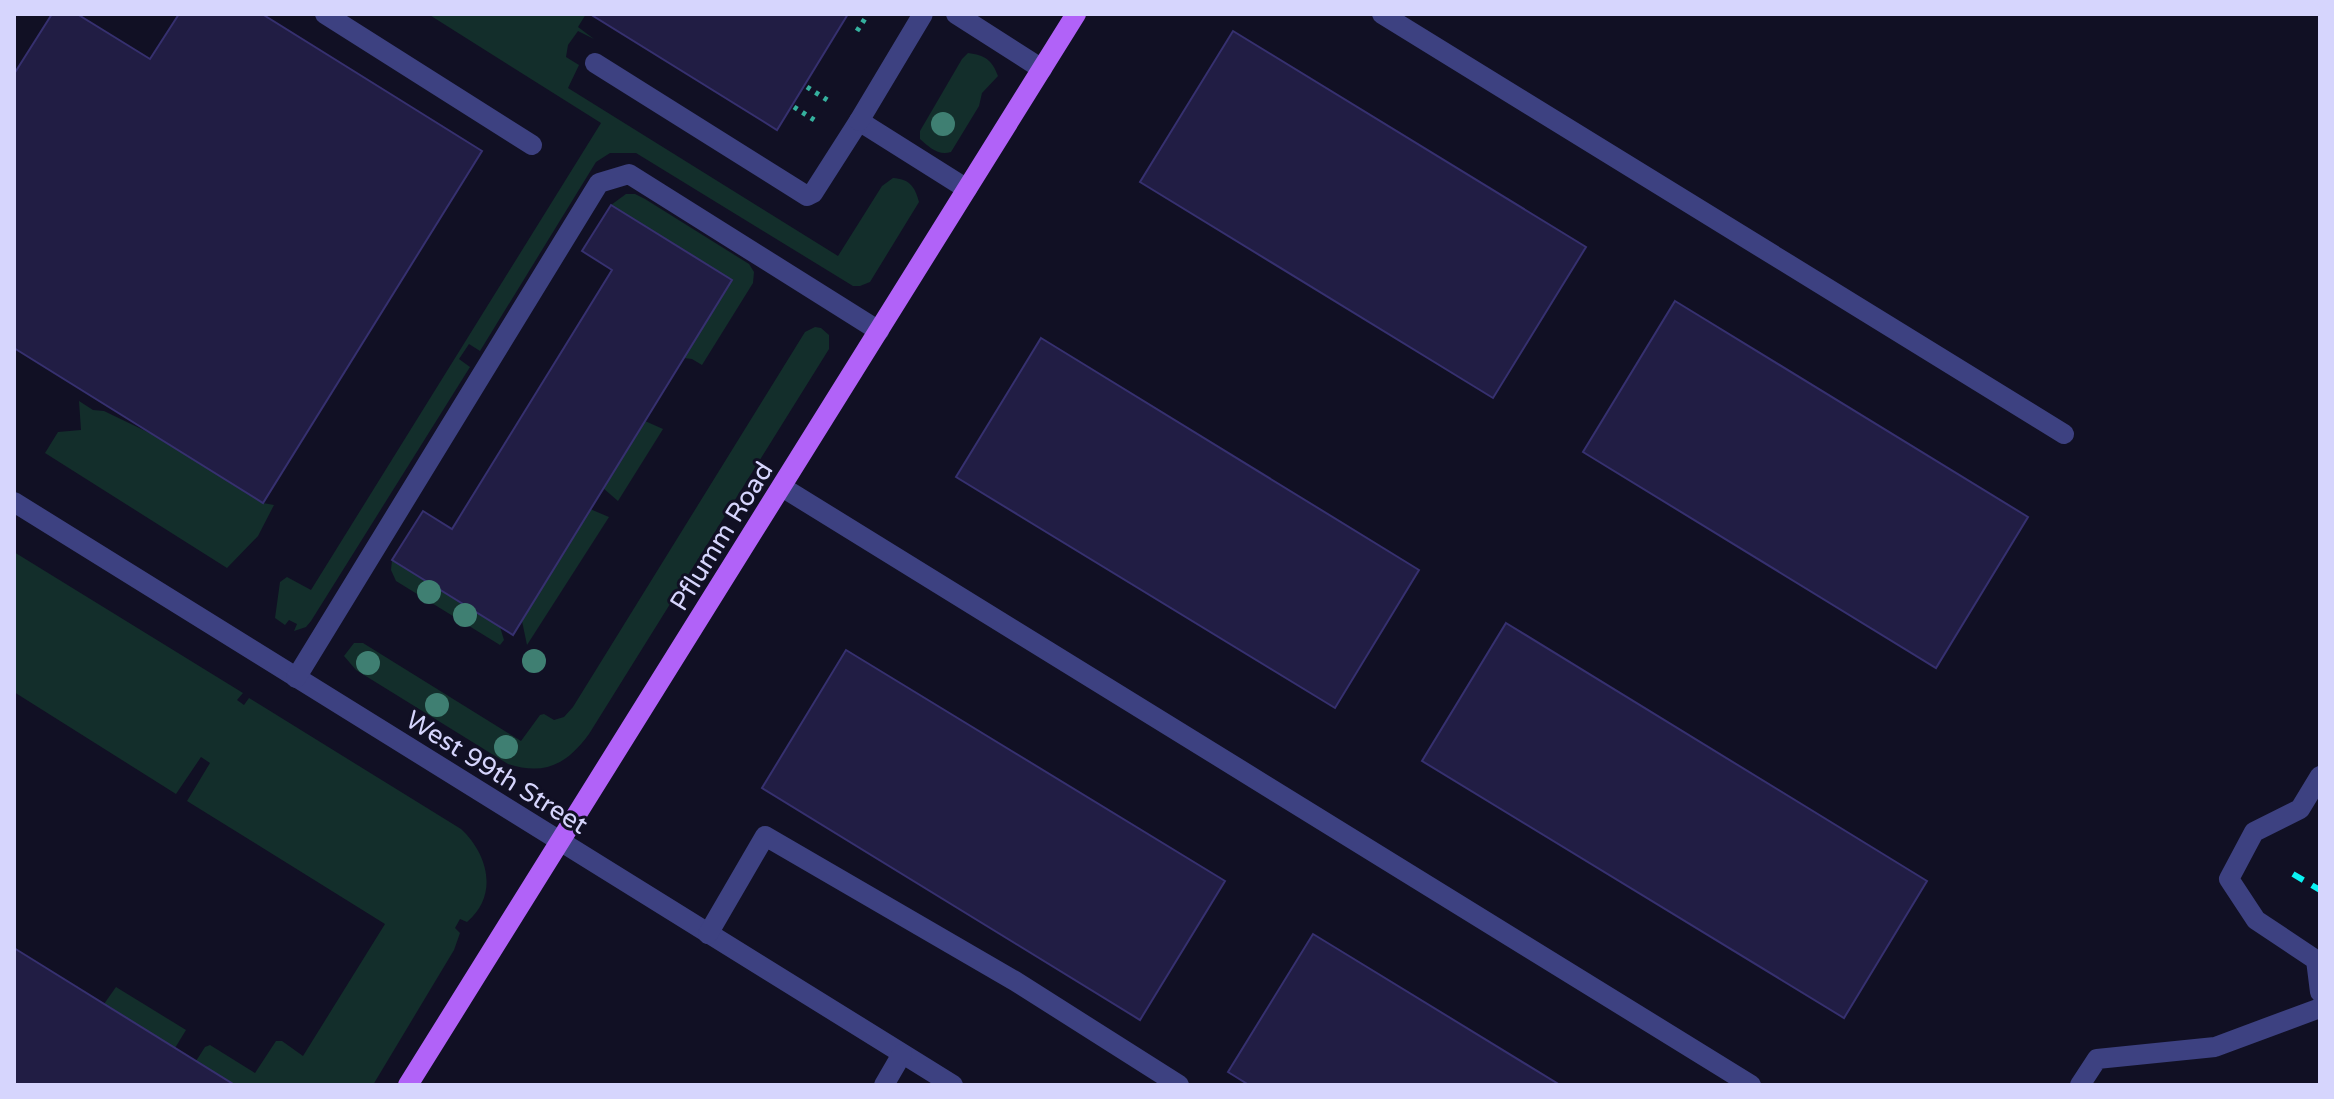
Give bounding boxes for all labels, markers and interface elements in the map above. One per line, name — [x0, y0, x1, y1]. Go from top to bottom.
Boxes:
street label: Pflumm Road — [663, 456, 780, 616]
street label: West 99th Street — [400, 704, 593, 841]

